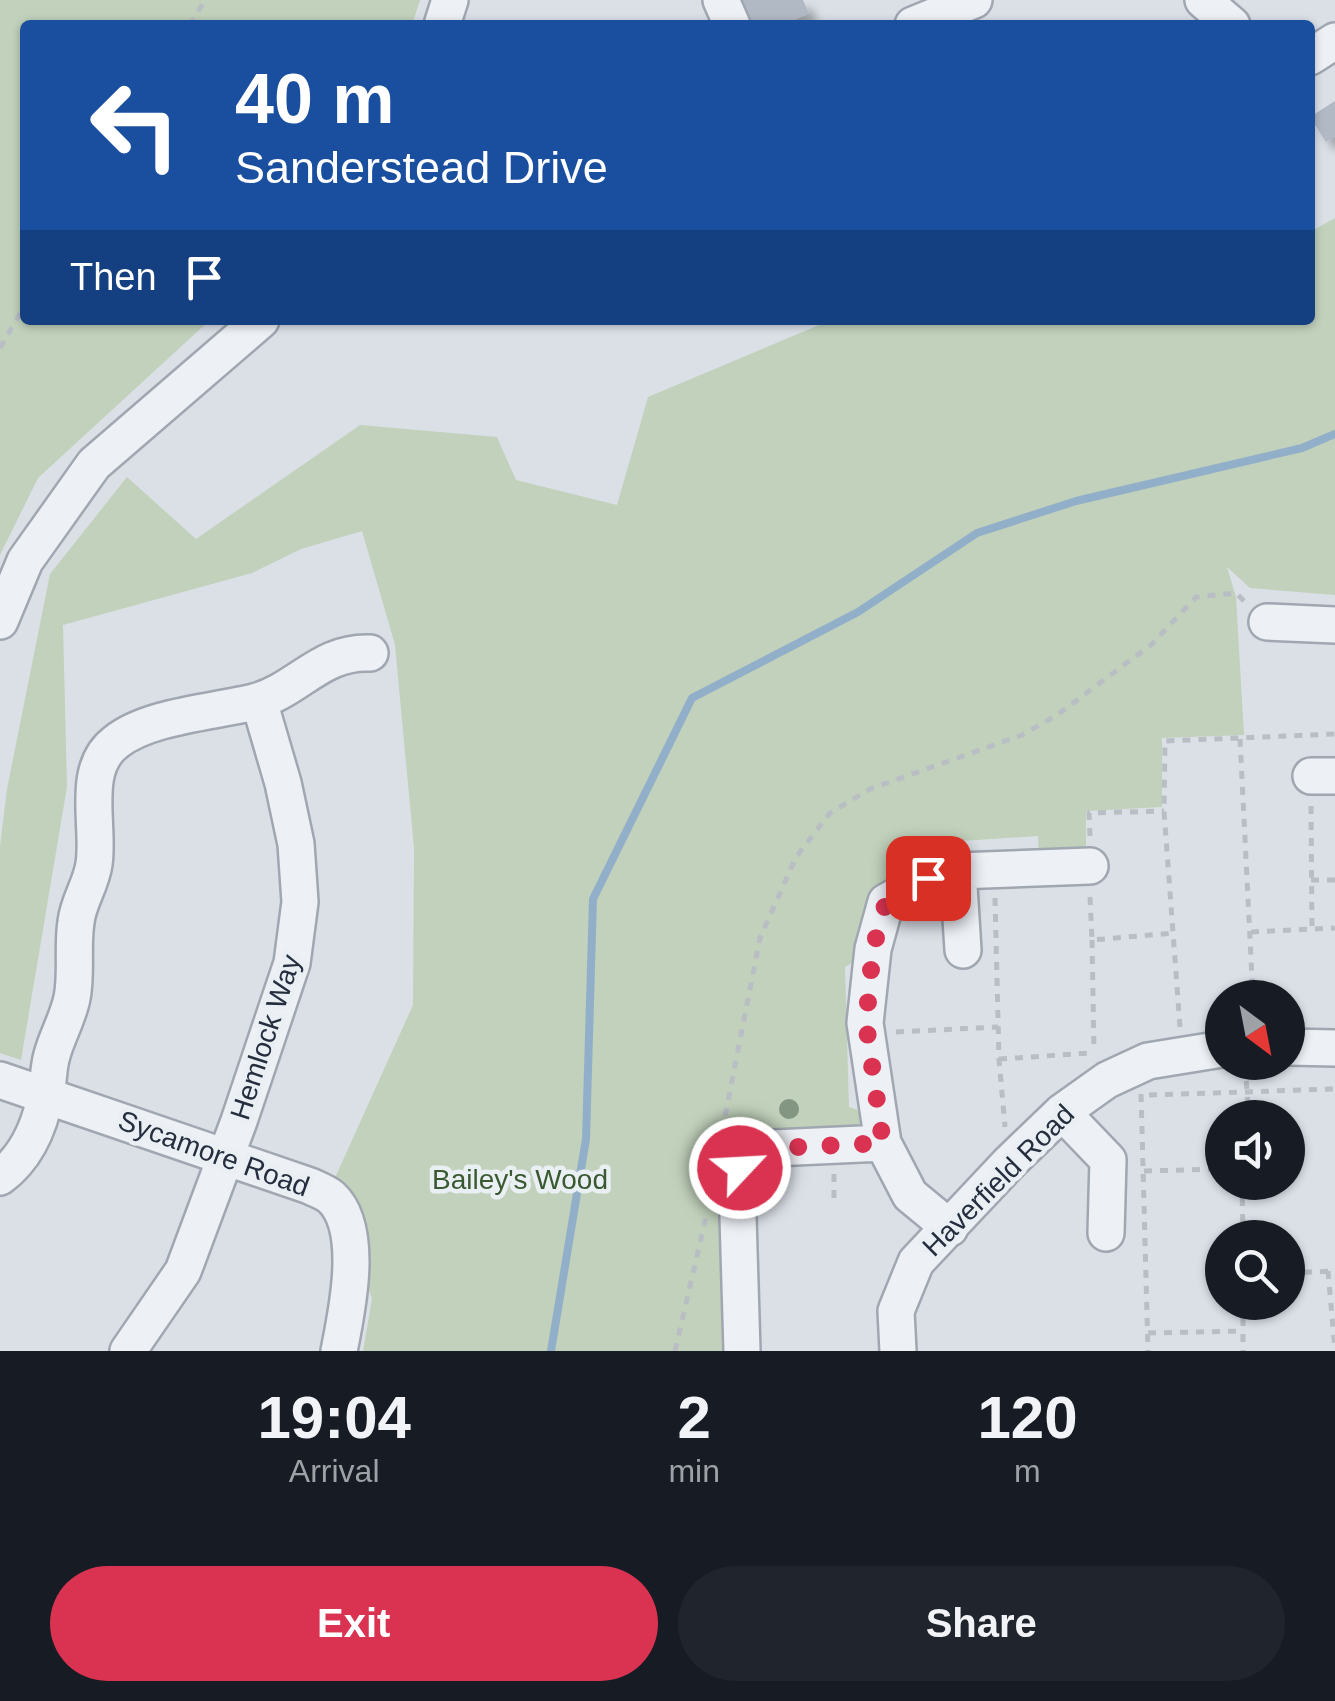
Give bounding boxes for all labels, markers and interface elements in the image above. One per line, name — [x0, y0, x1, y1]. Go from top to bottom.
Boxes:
icon: left — [70, 60, 200, 190]
text: 40 m — [235, 60, 395, 138]
text: Sanderstead Drive — [235, 142, 608, 193]
icon: arrive — [177, 250, 232, 305]
text: Then — [70, 256, 157, 298]
pin — [886, 836, 971, 921]
icon: arrive — [901, 851, 956, 906]
street label: Hemlock Way — [224, 951, 307, 1124]
north arrow — [1205, 980, 1305, 1080]
map controls — [1205, 980, 1305, 1320]
street label: Haverfield Road — [916, 1098, 1080, 1262]
button: sound — [1205, 1100, 1305, 1200]
street label: Sycamore Road — [114, 1105, 313, 1202]
position arrow — [688, 1116, 792, 1220]
park label: Bailey's Wood — [432, 1164, 608, 1195]
button: search — [1205, 1220, 1305, 1320]
text: 19:04 — [257, 1384, 411, 1451]
text: 2 — [677, 1384, 711, 1451]
text: 120 — [977, 1384, 1078, 1451]
text: Arrival — [289, 1453, 380, 1489]
text: min — [668, 1453, 720, 1489]
text: m — [1014, 1453, 1041, 1489]
button: Exit — [50, 1566, 658, 1681]
button: Share — [678, 1566, 1285, 1681]

